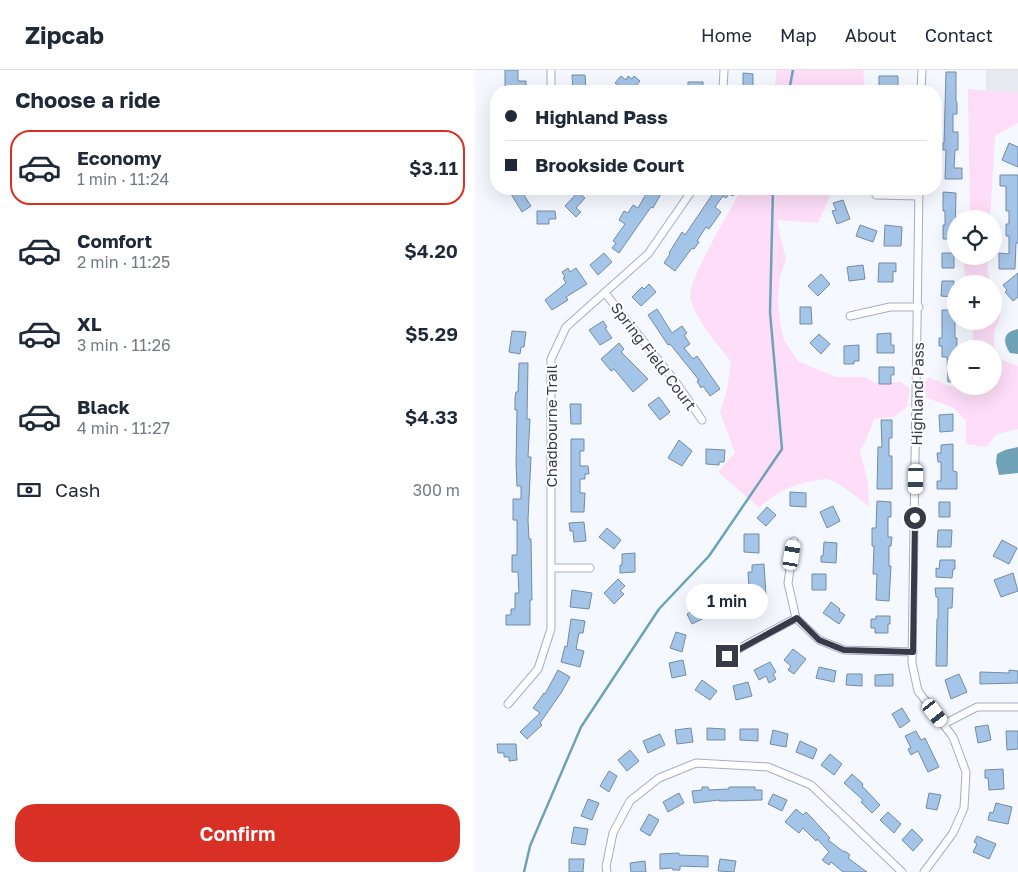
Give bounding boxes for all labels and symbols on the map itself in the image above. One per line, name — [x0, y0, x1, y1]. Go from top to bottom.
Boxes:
street label: Spring Field Court — [608, 298, 700, 414]
street label: Highland Pass — [907, 342, 927, 446]
street label: Chadbourne Trail — [542, 364, 560, 487]
car — [908, 464, 923, 494]
route start — [904, 507, 926, 529]
car — [782, 539, 801, 571]
callout: 1 min — [686, 584, 768, 618]
route end — [716, 645, 738, 667]
car — [919, 697, 950, 729]

